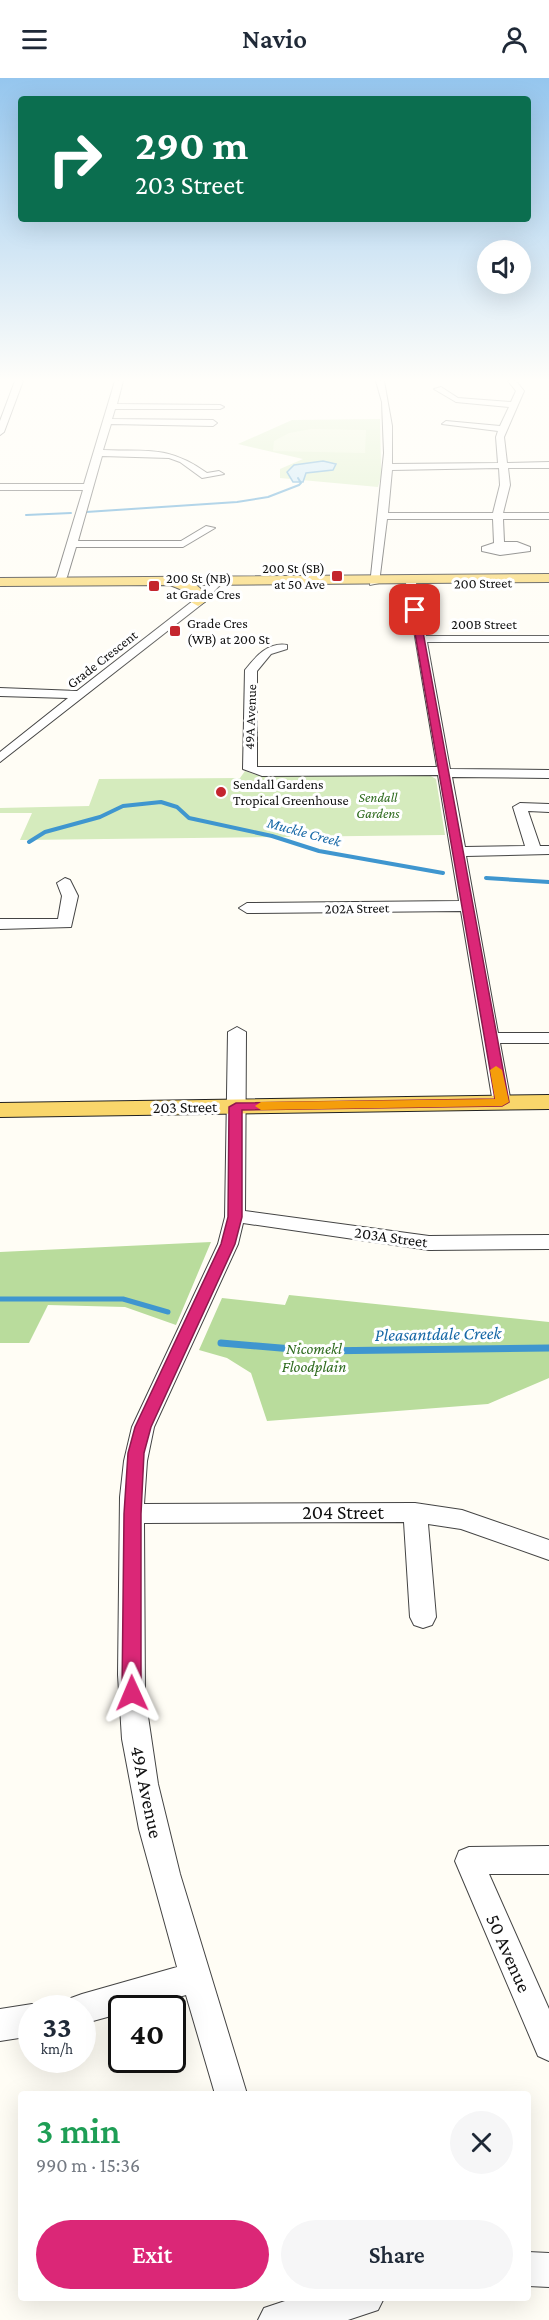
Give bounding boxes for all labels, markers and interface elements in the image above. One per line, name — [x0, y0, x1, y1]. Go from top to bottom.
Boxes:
icon: menu — [18, 23, 51, 56]
icon: person — [498, 23, 531, 56]
text: Navio — [242, 24, 307, 54]
icon: right — [36, 120, 114, 198]
text: 290 m — [135, 121, 248, 168]
text: 203 Street — [135, 170, 244, 200]
map controls — [477, 240, 531, 294]
button: sound — [477, 240, 531, 294]
place label: 200 St (SB) at 50 Ave — [262, 560, 325, 592]
marker: 200 St (SB) at 50 Ave — [330, 569, 344, 583]
place label: 200 St (NB) at Grade Cres — [166, 570, 241, 602]
street label: 200 Street — [454, 574, 512, 592]
marker: 200 St (NB) at Grade Cres — [147, 579, 161, 593]
pin — [389, 584, 440, 635]
icon: arrive — [398, 593, 431, 626]
place label: Grade Cres (WB) at 200 St — [187, 615, 270, 648]
street label: 200B Street — [451, 616, 517, 632]
marker: Grade Cres (WB) at 200 St — [168, 624, 182, 638]
street label: Grade Crescent — [64, 626, 141, 691]
street label: 49A Avenue — [241, 684, 259, 750]
place label: Sendall Gardens Tropical Greenhouse — [233, 776, 349, 808]
marker: Sendall Gardens Tropical Greenhouse — [214, 785, 228, 799]
park label: Sendall Gardens — [356, 789, 400, 821]
water label: Muckle Creek — [264, 814, 344, 850]
street label: 202A Street — [325, 899, 390, 917]
street label: 203 Street — [153, 1098, 218, 1116]
street label: 203A Street — [353, 1223, 429, 1251]
water label: Pleasantdale Creek — [374, 1323, 503, 1345]
park label: Nicomekl Floodplain — [282, 1340, 346, 1376]
street label: 204 Street — [302, 1501, 384, 1523]
position arrow — [100, 1661, 164, 1725]
street label: 49A Avenue — [126, 1744, 168, 1840]
street label: 50 Avenue — [482, 1910, 536, 1996]
speed limit sign: 40 — [108, 1995, 186, 2073]
text: 33 — [42, 2010, 72, 2043]
text: km/h — [41, 2041, 73, 2057]
text: 3 min — [36, 2111, 120, 2151]
button: close — [450, 2111, 513, 2174]
text: 990 m · 15:36 — [36, 2154, 140, 2176]
button: Exit — [36, 2220, 269, 2289]
button: Share — [281, 2220, 513, 2289]

